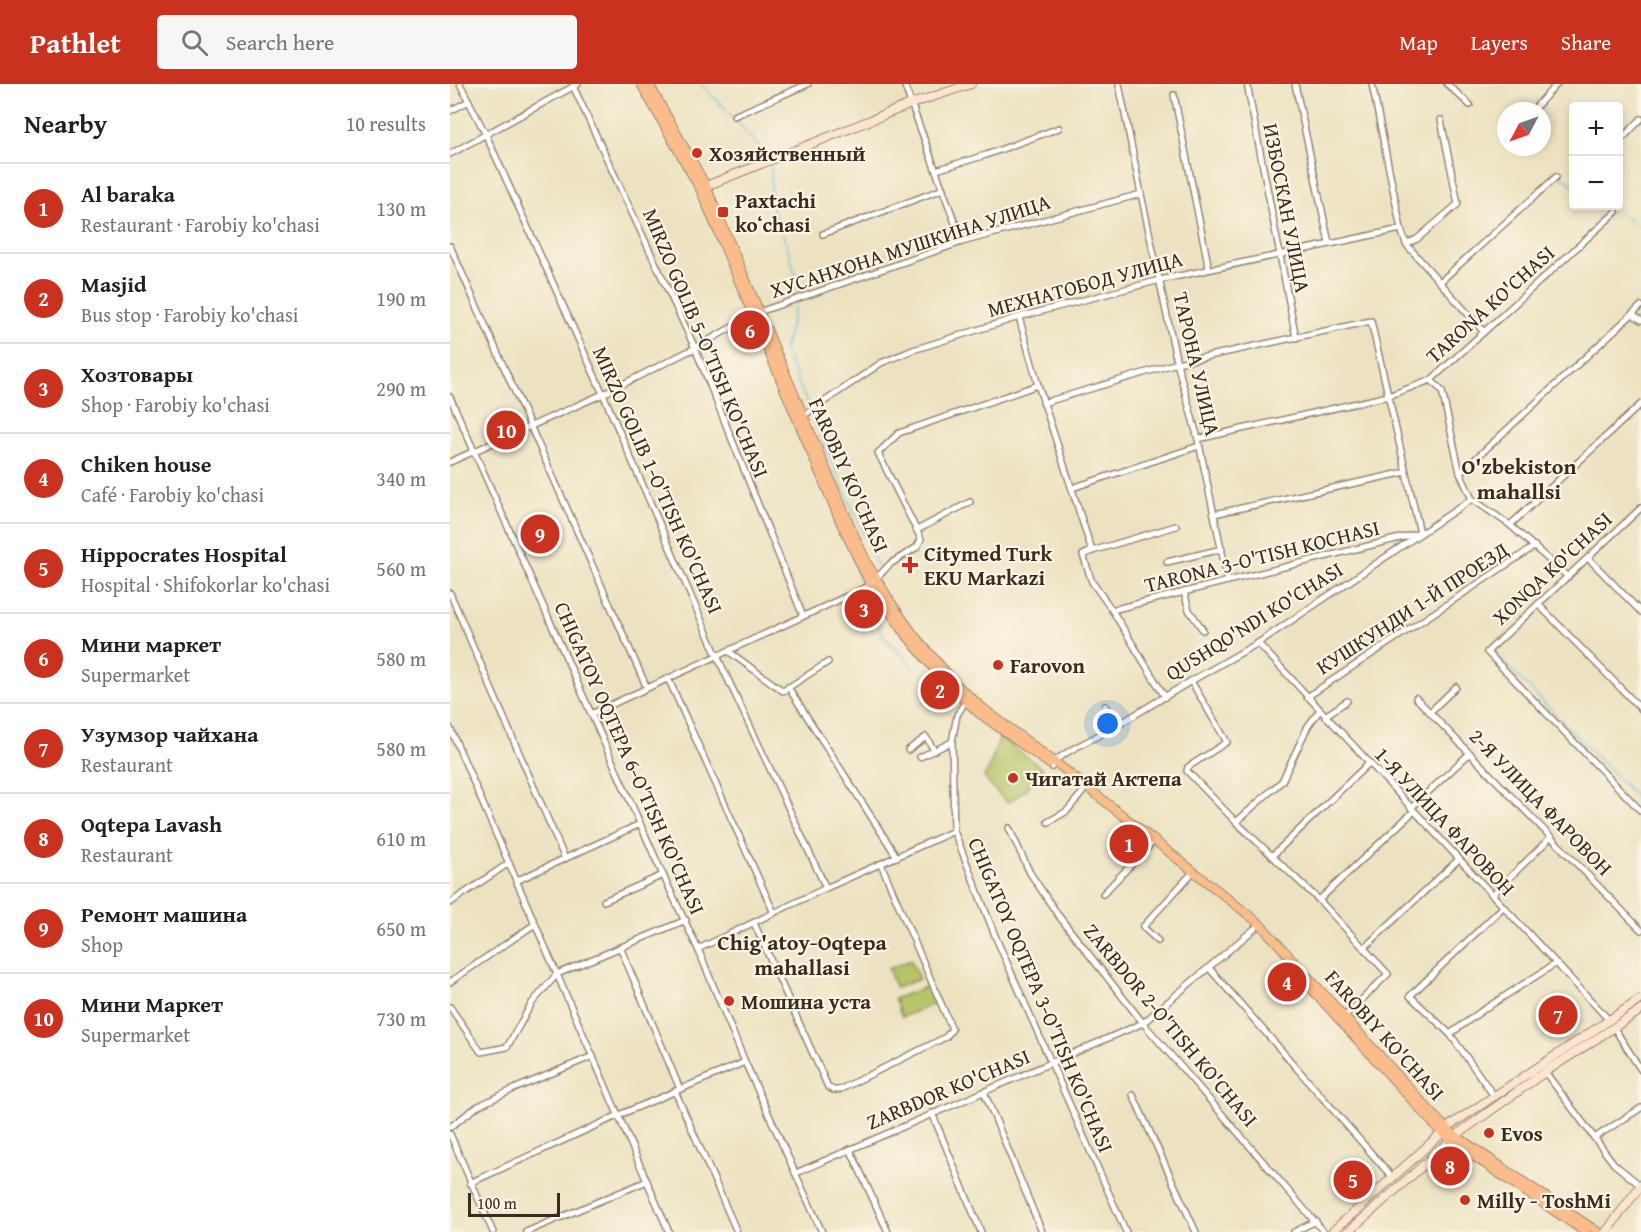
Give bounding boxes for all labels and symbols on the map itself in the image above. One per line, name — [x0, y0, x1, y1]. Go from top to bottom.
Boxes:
north arrow — [1497, 102, 1551, 156]
street label: ИЗБОСКАН УЛИЦА — [1255, 121, 1319, 296]
place label: Хозяйственный — [709, 138, 865, 169]
marker: Хозяйственный — [690, 146, 704, 160]
place label: Paxtachi koʻchasi — [735, 185, 817, 240]
street label: ХУСАНХОНА МУШКИНА УЛИЦА — [766, 186, 1054, 306]
street label: MIRZO GOLIB 5-O'TISH KO'CHASI — [635, 203, 777, 483]
marker: Paxtachi koʻchasi — [716, 205, 730, 219]
street label: TARONA KO'CHASI — [1419, 238, 1561, 370]
street label: МЕХНАТОБОД УЛИЦА — [984, 243, 1186, 325]
street label: ТАРОНА УЛИЦА — [1165, 289, 1229, 439]
pin: 6 — [730, 308, 770, 352]
street label: MIRZO GOLIB 1-O'TISH KO'CHASI — [585, 341, 731, 619]
street label: FAROBIY KO'CHASI — [801, 393, 897, 557]
pin: 10 — [486, 408, 526, 452]
district label: O'zbekiston mahallsi — [1461, 450, 1577, 507]
street label: XONQA KO'CHASI — [1485, 504, 1619, 632]
pin: 9 — [520, 512, 560, 556]
street label: TARONA 3-O'TISH KOCHASI — [1141, 512, 1383, 600]
street label: КУШКУНДИ 1-Й ПРОЕЗД — [1310, 534, 1514, 682]
place label: Citymed Turk EKU Markazi — [924, 538, 1053, 593]
street label: QUSHQO'NDI KO'CHASI — [1159, 554, 1349, 688]
marker: Citymed Turk EKU Markazi — [901, 556, 919, 574]
pin: 3 — [844, 586, 884, 632]
street label: CHIGATOY OQTEPA 6-O'TISH KO'CHASI — [547, 597, 713, 919]
place label: Farovon — [1010, 650, 1085, 681]
marker: Farovon — [991, 658, 1005, 672]
pin: 2 — [920, 668, 960, 712]
your location — [1093, 709, 1122, 738]
street label: 2-Я УЛИЦА ФАРОВОН — [1462, 721, 1620, 883]
street label: 1-Я УЛИЦА ФАРОВОН — [1367, 739, 1523, 903]
place label: Чигатай Актепа — [1025, 763, 1182, 794]
marker: Чигатай Актепа — [1006, 771, 1020, 785]
pin: 1 — [1110, 822, 1148, 867]
street label: CHIGATOY OQTEPA 3-O'TISH KO'CHASI — [960, 833, 1122, 1157]
street label: ZARBDOR 2-O'TISH KO'CHASI — [1076, 916, 1266, 1134]
district label: Chig'atoy-Oqtepa mahallasi — [717, 926, 888, 983]
pin: 4 — [1268, 960, 1306, 1004]
street label: FAROBIY KO'CHASI — [1318, 963, 1452, 1107]
place label: Мошина уста — [741, 986, 871, 1017]
pin: 7 — [1538, 992, 1578, 1038]
marker: Мошина уста — [722, 994, 736, 1008]
street label: ZARBDOR KO'CHASI — [861, 1041, 1035, 1137]
place label: Evos — [1501, 1118, 1543, 1149]
marker: Evos — [1482, 1126, 1496, 1140]
pin: 8 — [1430, 1144, 1470, 1188]
pin: 5 — [1334, 1158, 1372, 1202]
place label: Milly - ToshMi — [1477, 1185, 1611, 1216]
scale bar — [468, 1190, 560, 1218]
marker: Milly - ToshMi — [1458, 1193, 1472, 1207]

